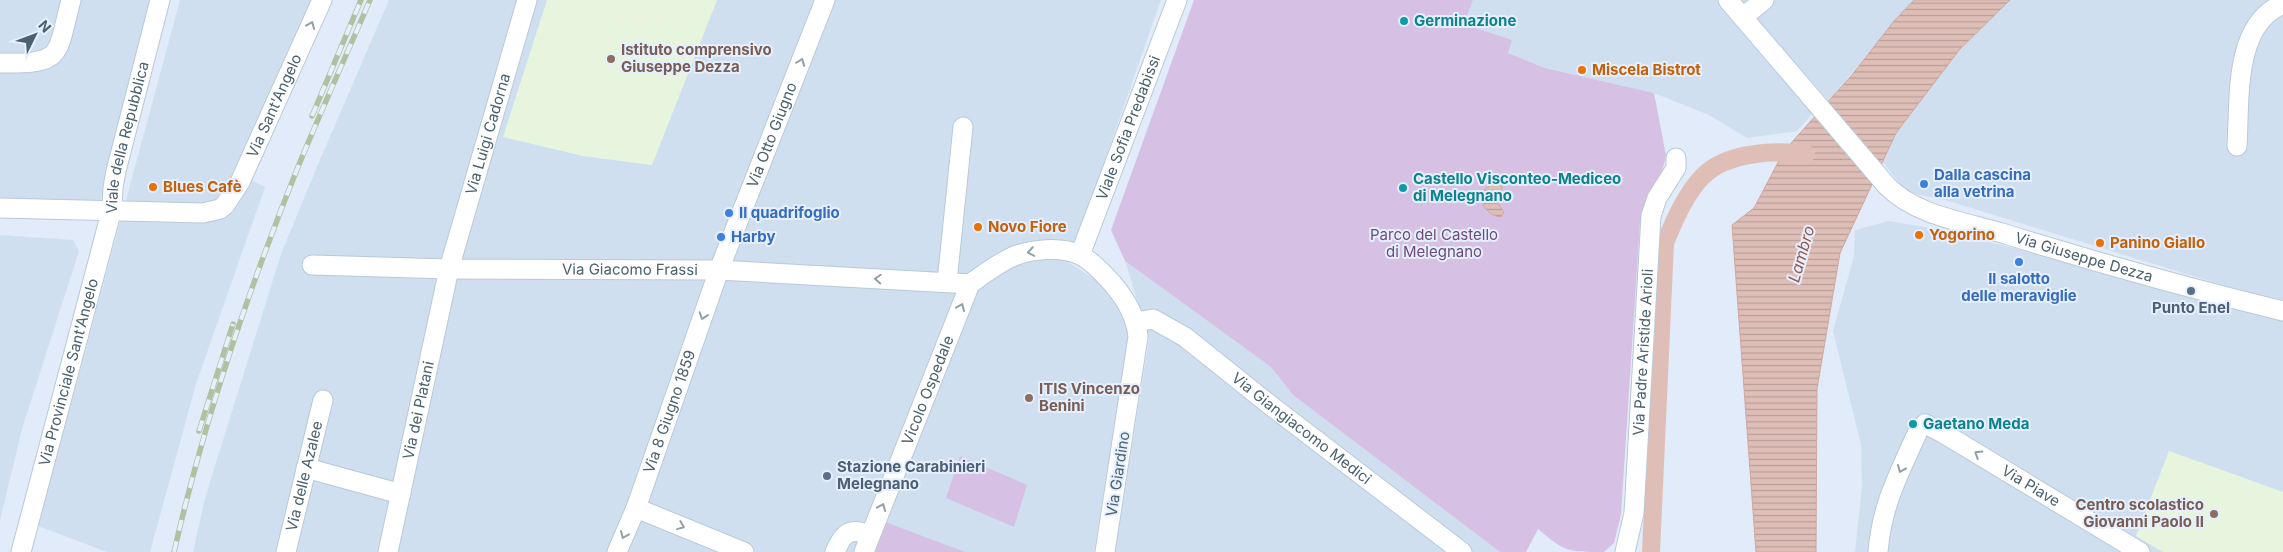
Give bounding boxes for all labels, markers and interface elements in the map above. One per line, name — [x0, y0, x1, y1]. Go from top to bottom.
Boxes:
north arrow — [10, 10, 60, 60]
place label: Germinazione — [1414, 11, 1516, 30]
marker: Germinazione — [1398, 15, 1410, 27]
text: N — [35, 16, 55, 36]
one-way arrow — [304, 21, 315, 30]
place label: Istituto comprensivo Giuseppe Dezza — [621, 40, 772, 76]
street label: Via Sant'Angelo — [242, 51, 305, 160]
marker: Istituto comprensivo Giuseppe Dezza — [605, 53, 617, 65]
street label: Viale Sofia Predabissi — [1092, 53, 1164, 203]
one-way arrow — [795, 58, 805, 67]
street label: Viale della Repubblica — [102, 59, 153, 214]
place label: Miscela Bistrot — [1592, 60, 1701, 79]
marker: Miscela Bistrot — [1576, 64, 1588, 76]
street label: Via Luigi Cadorna — [461, 71, 514, 197]
street label: Via Otto Giugno — [742, 79, 801, 190]
place label: Dalla cascina alla vetrina — [1934, 165, 2031, 201]
place label: Castello Visconteo-Mediceo di Melegnano — [1413, 169, 1621, 205]
place label: Blues Cafè — [163, 177, 242, 196]
marker: Dalla cascina alla vetrina — [1918, 178, 1930, 190]
marker: Blues Cafè — [147, 181, 159, 193]
marker: Castello Visconteo-Mediceo di Melegnano — [1397, 182, 1409, 194]
place label: Il quadrifoglio — [739, 203, 840, 222]
marker: Il quadrifoglio — [723, 207, 735, 219]
place label: Novo Fiore — [988, 217, 1067, 236]
marker: Novo Fiore — [972, 221, 984, 233]
water label: Lambro — [1783, 223, 1819, 285]
park label: Parco del Castello di Melegnano — [1370, 225, 1498, 261]
place label: Yogorino — [1929, 225, 1995, 244]
place label: Harby — [731, 227, 775, 246]
street label: Via Giuseppe Dezza — [2013, 228, 2155, 286]
marker: Yogorino — [1913, 229, 1925, 241]
marker: Harby — [715, 231, 727, 243]
place label: Panino Giallo — [2110, 233, 2205, 252]
marker: Panino Giallo — [2094, 237, 2106, 249]
one-way arrow — [1027, 246, 1036, 256]
marker: Il salotto delle meraviglie — [2013, 256, 2025, 268]
street label: Via Giacomo Frassi — [562, 259, 698, 279]
street label: Via Padre Aristide Arioli — [1628, 268, 1657, 436]
place label: Il salotto delle meraviglie — [1961, 269, 2077, 305]
one-way arrow — [873, 273, 881, 284]
street label: Via Provinciale Sant'Angelo — [34, 276, 102, 468]
marker: Punto Enel — [2185, 285, 2197, 297]
place label: Punto Enel — [2152, 298, 2230, 317]
one-way arrow — [955, 303, 965, 312]
one-way arrow — [699, 311, 709, 320]
street label: Vicolo Ospedale — [897, 333, 958, 447]
street label: Via 8 Giugno 1859 — [639, 347, 699, 475]
street label: Via dei Platani — [398, 359, 438, 461]
street label: Via Giangiacomo Medici — [1228, 368, 1375, 488]
place label: ITIS Vincenzo Benini — [1039, 379, 1140, 415]
marker: ITIS Vincenzo Benini — [1023, 392, 1035, 404]
place label: Gaetano Meda — [1923, 414, 2029, 433]
marker: Gaetano Meda — [1907, 418, 1919, 430]
street label: Via delle Azalee — [281, 419, 327, 533]
street label: Via Giardino — [1101, 430, 1134, 518]
one-way arrow — [1975, 451, 1984, 461]
place label: Stazione Carabinieri Melegnano — [837, 457, 985, 493]
street label: Via Piave — [1998, 461, 2064, 511]
one-way arrow — [1897, 464, 1908, 473]
marker: Stazione Carabinieri Melegnano — [821, 470, 833, 482]
place label: Centro scolastico Giovanni Paolo II — [2075, 495, 2204, 531]
one-way arrow — [876, 503, 886, 512]
marker: Centro scolastico Giovanni Paolo II — [2208, 508, 2220, 520]
one-way arrow — [676, 520, 685, 531]
one-way arrow — [620, 530, 631, 539]

